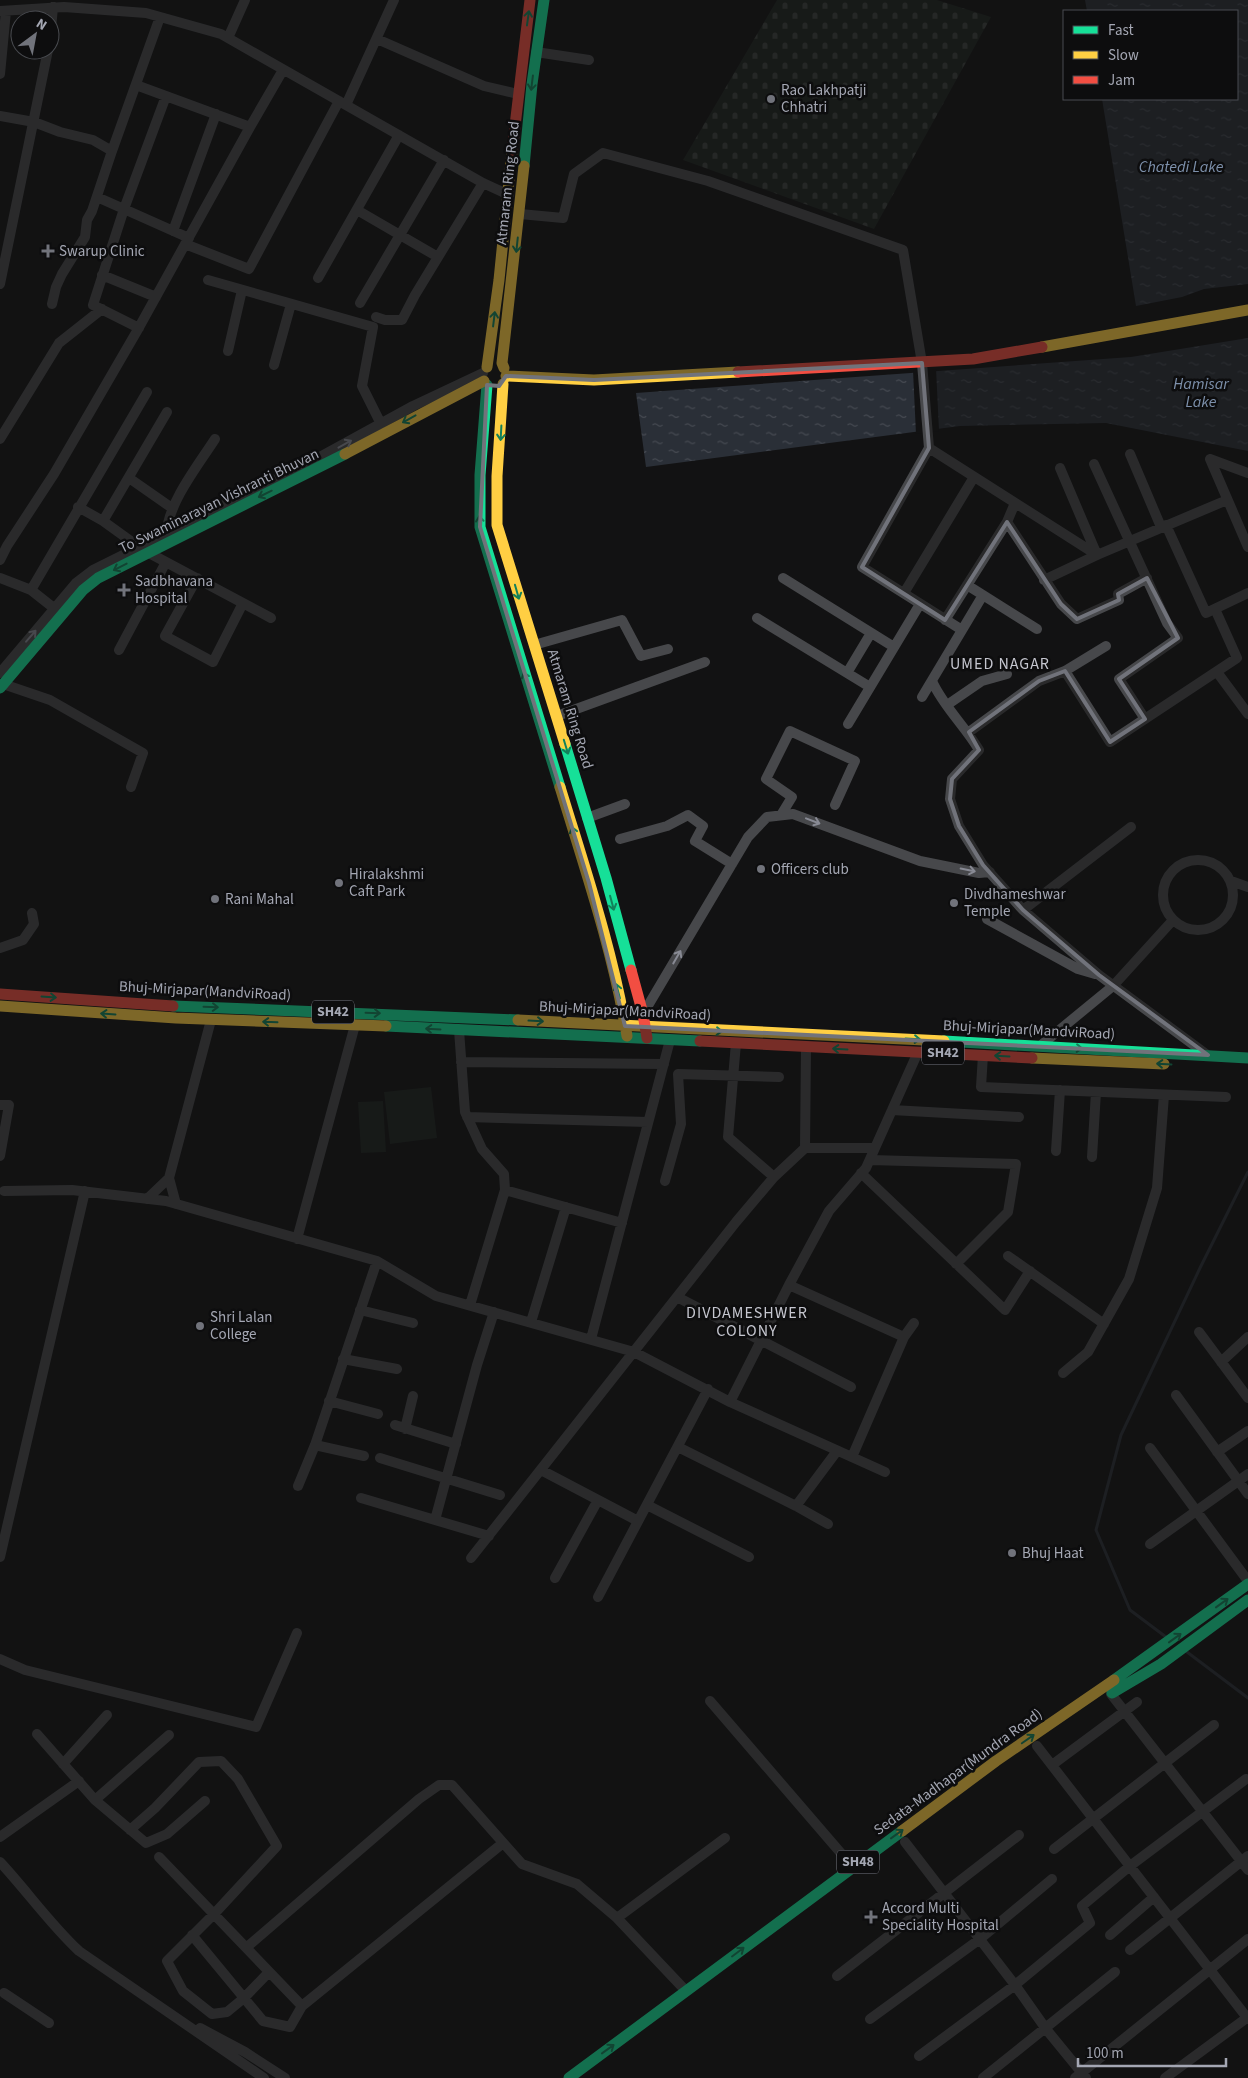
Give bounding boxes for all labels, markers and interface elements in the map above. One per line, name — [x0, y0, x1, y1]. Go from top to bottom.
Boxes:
north arrow — [10, 10, 60, 60]
one-way arrow — [523, 10, 533, 26]
legend — [1063, 10, 1238, 100]
text: N — [32, 14, 51, 36]
text: Fast — [1108, 20, 1134, 41]
text: Slow — [1108, 45, 1139, 66]
text: Jam — [1108, 70, 1135, 91]
one-way arrow — [527, 75, 537, 91]
place label: Rao Lakhpatji Chhatri — [781, 80, 867, 118]
marker: Rao Lakhpatji Chhatri — [765, 93, 777, 105]
street label: Atmaram Ring Road — [491, 120, 525, 246]
water label: Chatedi Lake — [1139, 156, 1224, 178]
one-way arrow — [512, 236, 522, 252]
place label: Swarup Clinic — [59, 241, 145, 262]
marker: Swarup Clinic — [41, 244, 55, 258]
one-way arrow — [489, 311, 499, 327]
water label: Hamisar Lake — [1173, 373, 1230, 413]
one-way arrow — [402, 414, 417, 424]
one-way arrow — [496, 424, 505, 440]
one-way arrow — [337, 438, 351, 448]
street label: To Swaminarayan Vishranti Bhuvan — [116, 443, 322, 559]
one-way arrow — [258, 490, 273, 500]
one-way arrow — [475, 516, 485, 532]
one-way arrow — [113, 563, 128, 572]
place label: Sadbhavana Hospital — [135, 571, 213, 609]
marker: Sadbhavana Hospital — [117, 583, 131, 597]
one-way arrow — [513, 584, 523, 600]
one-way arrow — [26, 630, 37, 643]
street label: Atmaram Ring Road — [542, 647, 598, 771]
district label: UMED NAGAR — [950, 653, 1050, 675]
one-way arrow — [521, 671, 531, 687]
one-way arrow — [562, 739, 572, 755]
one-way arrow — [806, 818, 821, 827]
one-way arrow — [568, 827, 578, 843]
place label: Officers club — [771, 859, 849, 880]
marker: Officers club — [755, 863, 767, 875]
place label: Hiralakshmi Caft Park — [349, 864, 424, 902]
one-way arrow — [959, 866, 975, 876]
marker: Hiralakshmi Caft Park — [333, 877, 345, 889]
place label: Divdhameshwar Temple — [964, 884, 1066, 922]
place label: Rani Mahal — [225, 889, 294, 910]
marker: Rani Mahal — [209, 893, 221, 905]
one-way arrow — [608, 895, 618, 911]
marker: Divdhameshwar Temple — [948, 897, 960, 909]
one-way arrow — [673, 951, 683, 965]
street label: Bhuj-Mirjapar(MandviRoad) — [118, 976, 292, 1006]
one-way arrow — [613, 983, 622, 999]
one-way arrow — [40, 992, 56, 1002]
street label: Bhuj-Mirjapar(MandviRoad) — [538, 996, 712, 1026]
road number: SH42 — [312, 1000, 354, 1024]
one-way arrow — [202, 1002, 219, 1012]
one-way arrow — [100, 1009, 116, 1018]
one-way arrow — [365, 1009, 381, 1018]
street label: Bhuj-Mirjapar(MandviRoad) — [942, 1015, 1116, 1045]
one-way arrow — [262, 1017, 278, 1027]
one-way arrow — [527, 1017, 543, 1026]
one-way arrow — [425, 1024, 441, 1033]
one-way arrow — [707, 1026, 723, 1035]
one-way arrow — [904, 1035, 920, 1044]
road number: SH42 — [922, 1042, 964, 1064]
one-way arrow — [1067, 1043, 1083, 1052]
one-way arrow — [832, 1044, 848, 1053]
one-way arrow — [994, 1052, 1010, 1061]
one-way arrow — [1157, 1059, 1173, 1068]
district label: DIVDAMESHWER COLONY — [686, 1302, 808, 1342]
place label: Shri Lalan College — [210, 1307, 273, 1345]
marker: Shri Lalan College — [194, 1320, 206, 1332]
place label: Bhuj Haat — [1022, 1543, 1084, 1564]
marker: Bhuj Haat — [1006, 1547, 1018, 1559]
one-way arrow — [1215, 1598, 1229, 1608]
one-way arrow — [1168, 1632, 1181, 1643]
street label: Sedata-Madhapar(Mundra Road) — [869, 1704, 1047, 1840]
one-way arrow — [1021, 1734, 1035, 1744]
one-way arrow — [889, 1829, 903, 1839]
road number: SH48 — [837, 1850, 879, 1874]
place label: Accord Multi Speciality Hospital — [882, 1898, 999, 1936]
marker: Accord Multi Speciality Hospital — [864, 1910, 878, 1924]
one-way arrow — [731, 1947, 745, 1957]
scale bar — [1078, 2036, 1226, 2068]
text: 100 m — [1086, 2043, 1124, 2064]
one-way arrow — [601, 2044, 615, 2054]

